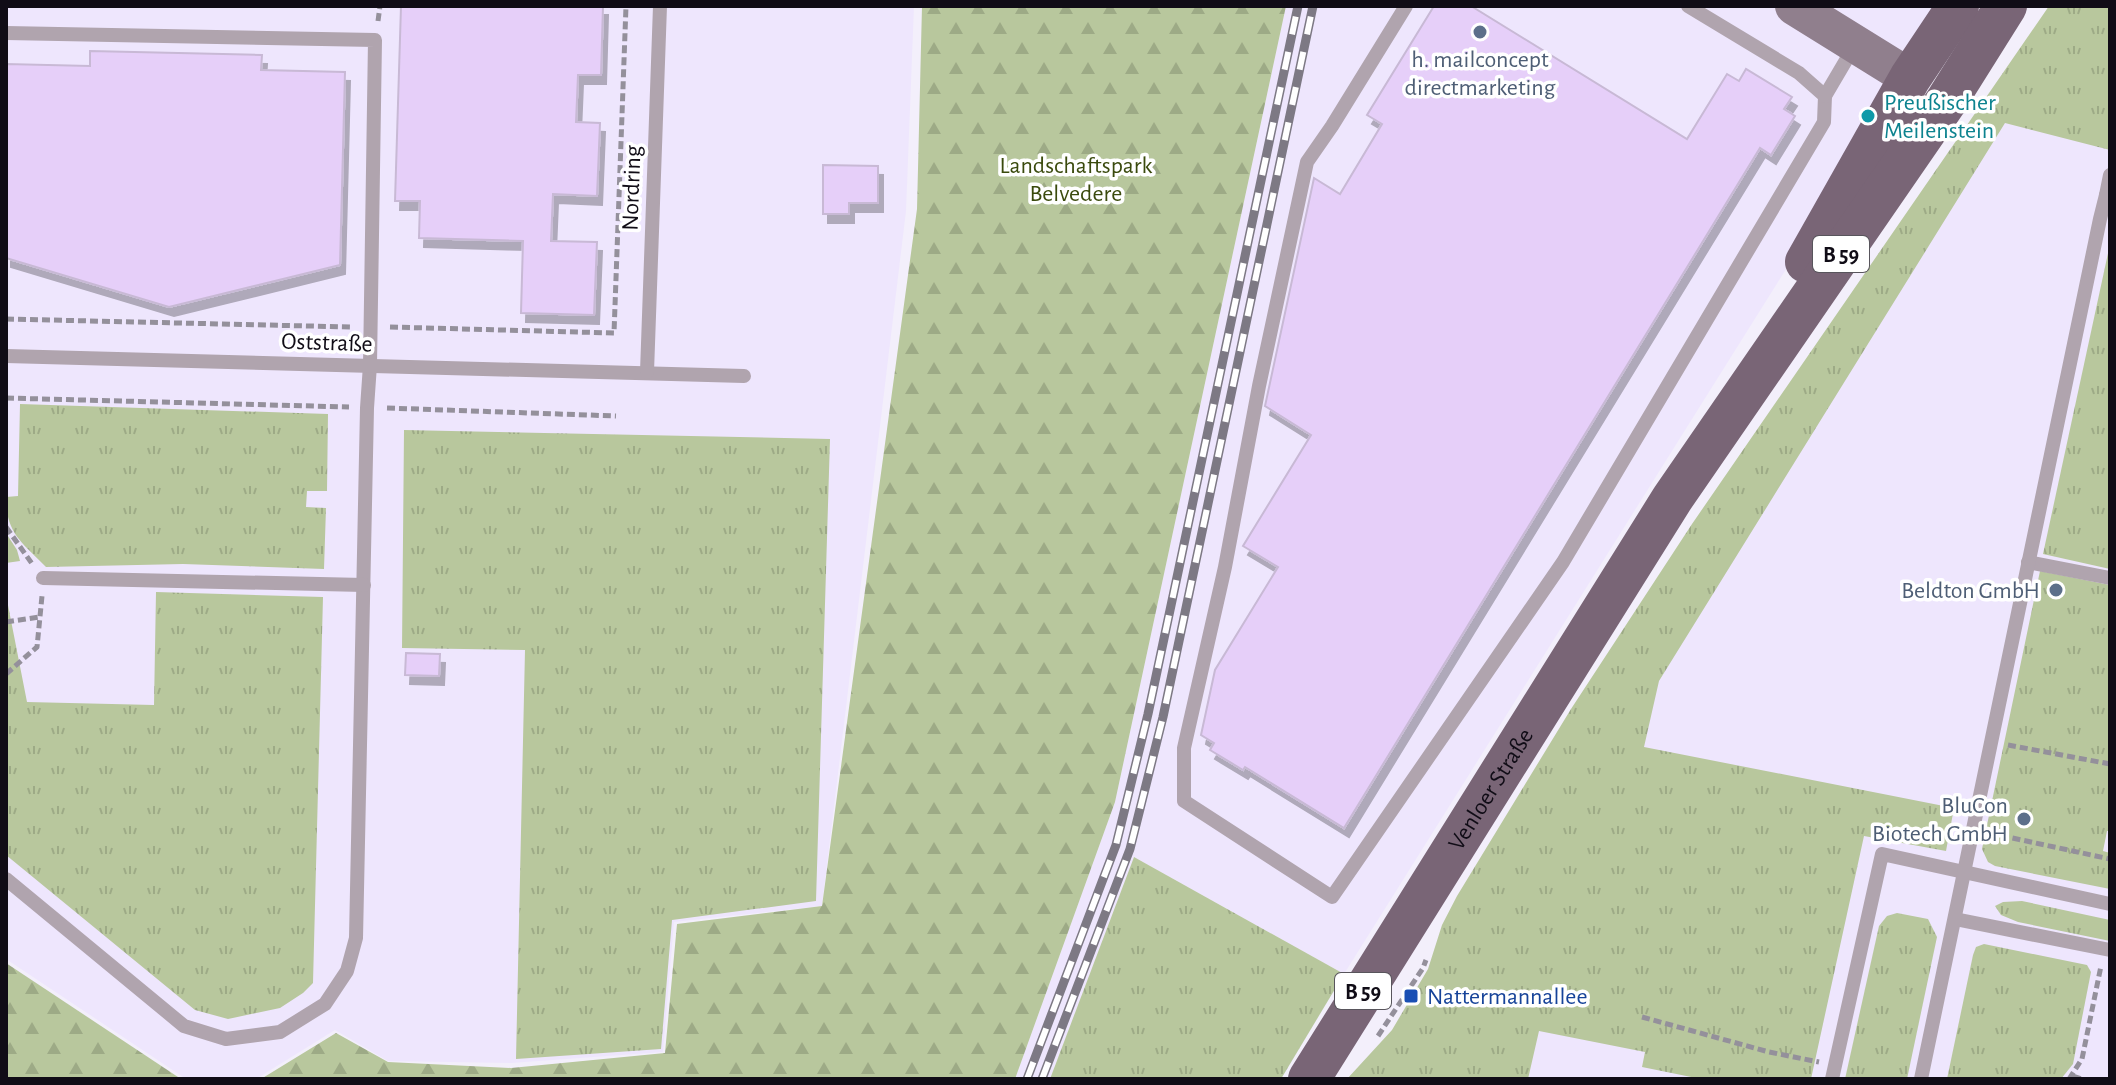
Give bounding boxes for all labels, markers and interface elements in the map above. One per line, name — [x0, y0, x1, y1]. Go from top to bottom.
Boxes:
marker: h. mailconcept directmarketing — [1471, 23, 1489, 41]
place label: h. mailconcept directmarketing — [1405, 48, 1556, 100]
place label: Preußischer Meilenstein — [1884, 91, 1996, 143]
marker: Preußischer Meilenstein — [1859, 107, 1877, 125]
street label: Nordring — [619, 145, 645, 231]
park label: Landschaftspark Belvedere — [1000, 154, 1152, 206]
road number: B 59 — [1813, 236, 1869, 272]
street label: Oststraße — [281, 329, 373, 357]
place label: Beldton GmbH — [1901, 579, 2040, 603]
marker: Beldton GmbH — [2047, 581, 2065, 599]
street label: Venloer Straße — [1444, 725, 1538, 855]
place label: BluCon Biotech GmbH — [1872, 794, 2008, 846]
marker: BluCon Biotech GmbH — [2015, 810, 2033, 828]
road number: B 59 — [1335, 973, 1391, 1009]
place label: Nattermannallee — [1427, 985, 1587, 1009]
marker: Nattermannallee — [1402, 987, 1420, 1005]

